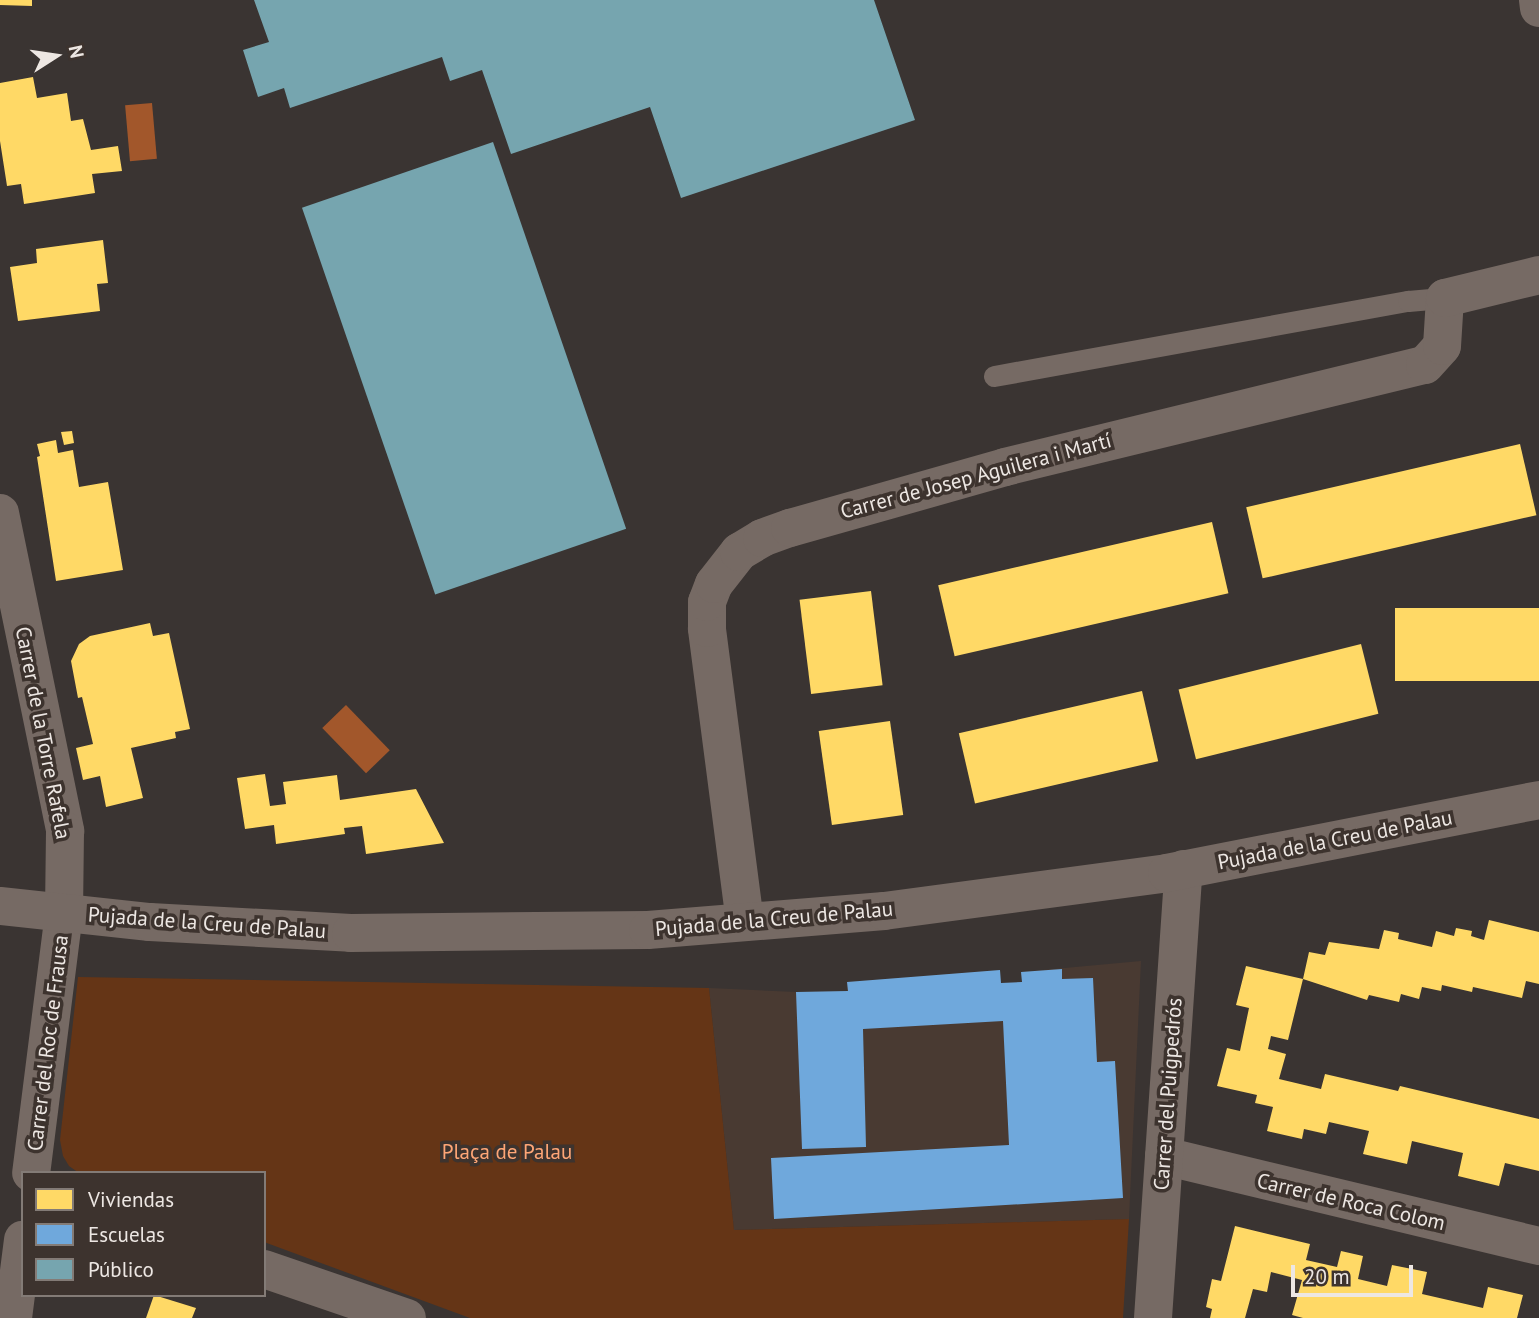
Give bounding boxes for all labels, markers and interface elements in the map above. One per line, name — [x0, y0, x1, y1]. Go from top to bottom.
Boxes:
north arrow — [21, 21, 91, 91]
text: N — [64, 43, 90, 60]
street label: Carrer de Josep Aguilera i Martí — [837, 428, 1115, 524]
street label: Carrer de la Torre Rafela — [10, 624, 76, 842]
street label: Pujada de la Creu de Palau — [1215, 805, 1455, 875]
street label: Pujada de la Creu de Palau — [654, 896, 894, 942]
street label: Pujada de la Creu de Palau — [87, 902, 327, 944]
street label: Carrer del Roc de Frausa — [22, 933, 74, 1153]
street label: Carrer del Puigpedrós — [1149, 997, 1187, 1191]
park label: Plaça de Palau — [442, 1139, 572, 1165]
street label: Carrer de Roca Colom — [1254, 1168, 1448, 1236]
legend — [21, 1171, 266, 1297]
text: Viviendas — [88, 1186, 174, 1213]
text: Escuelas — [88, 1221, 165, 1248]
scale bar — [1294, 1252, 1416, 1296]
text: Público — [88, 1256, 154, 1283]
text: 20 m — [1304, 1263, 1350, 1290]

